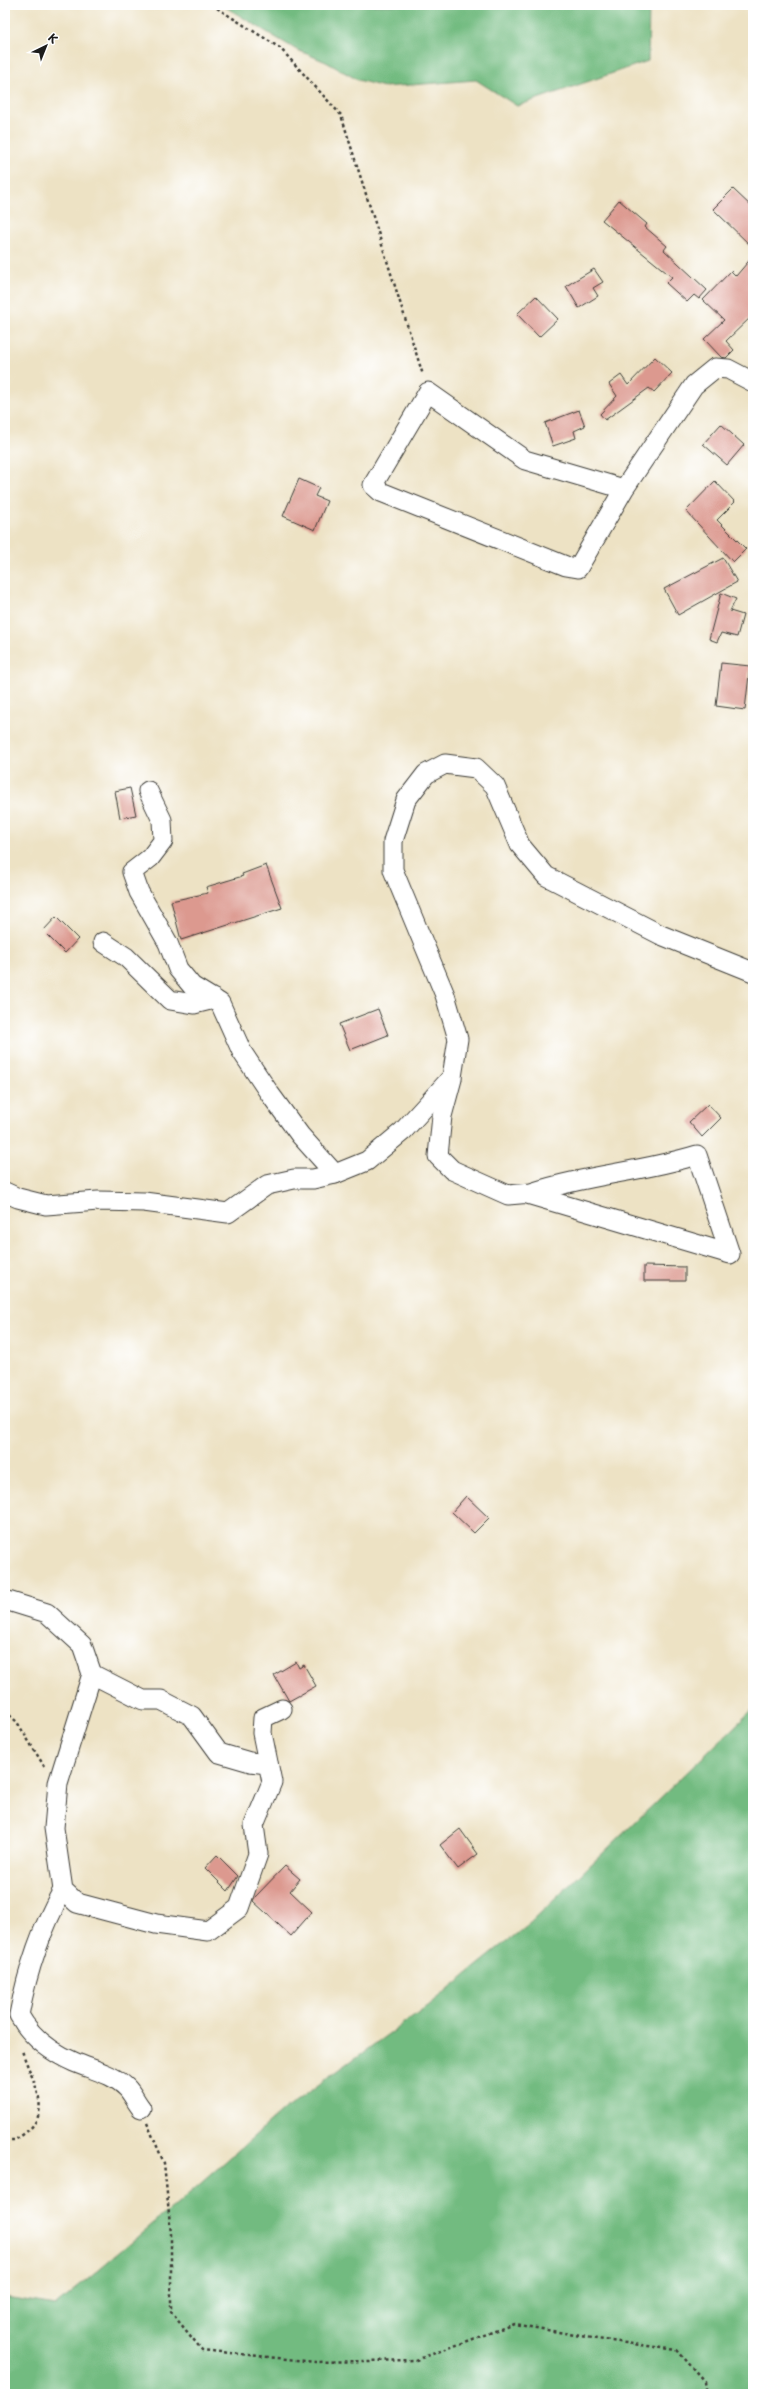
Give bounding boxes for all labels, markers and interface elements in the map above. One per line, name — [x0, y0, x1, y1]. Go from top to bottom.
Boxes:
north arrow — [26, 26, 66, 66]
text: K — [44, 29, 62, 47]

